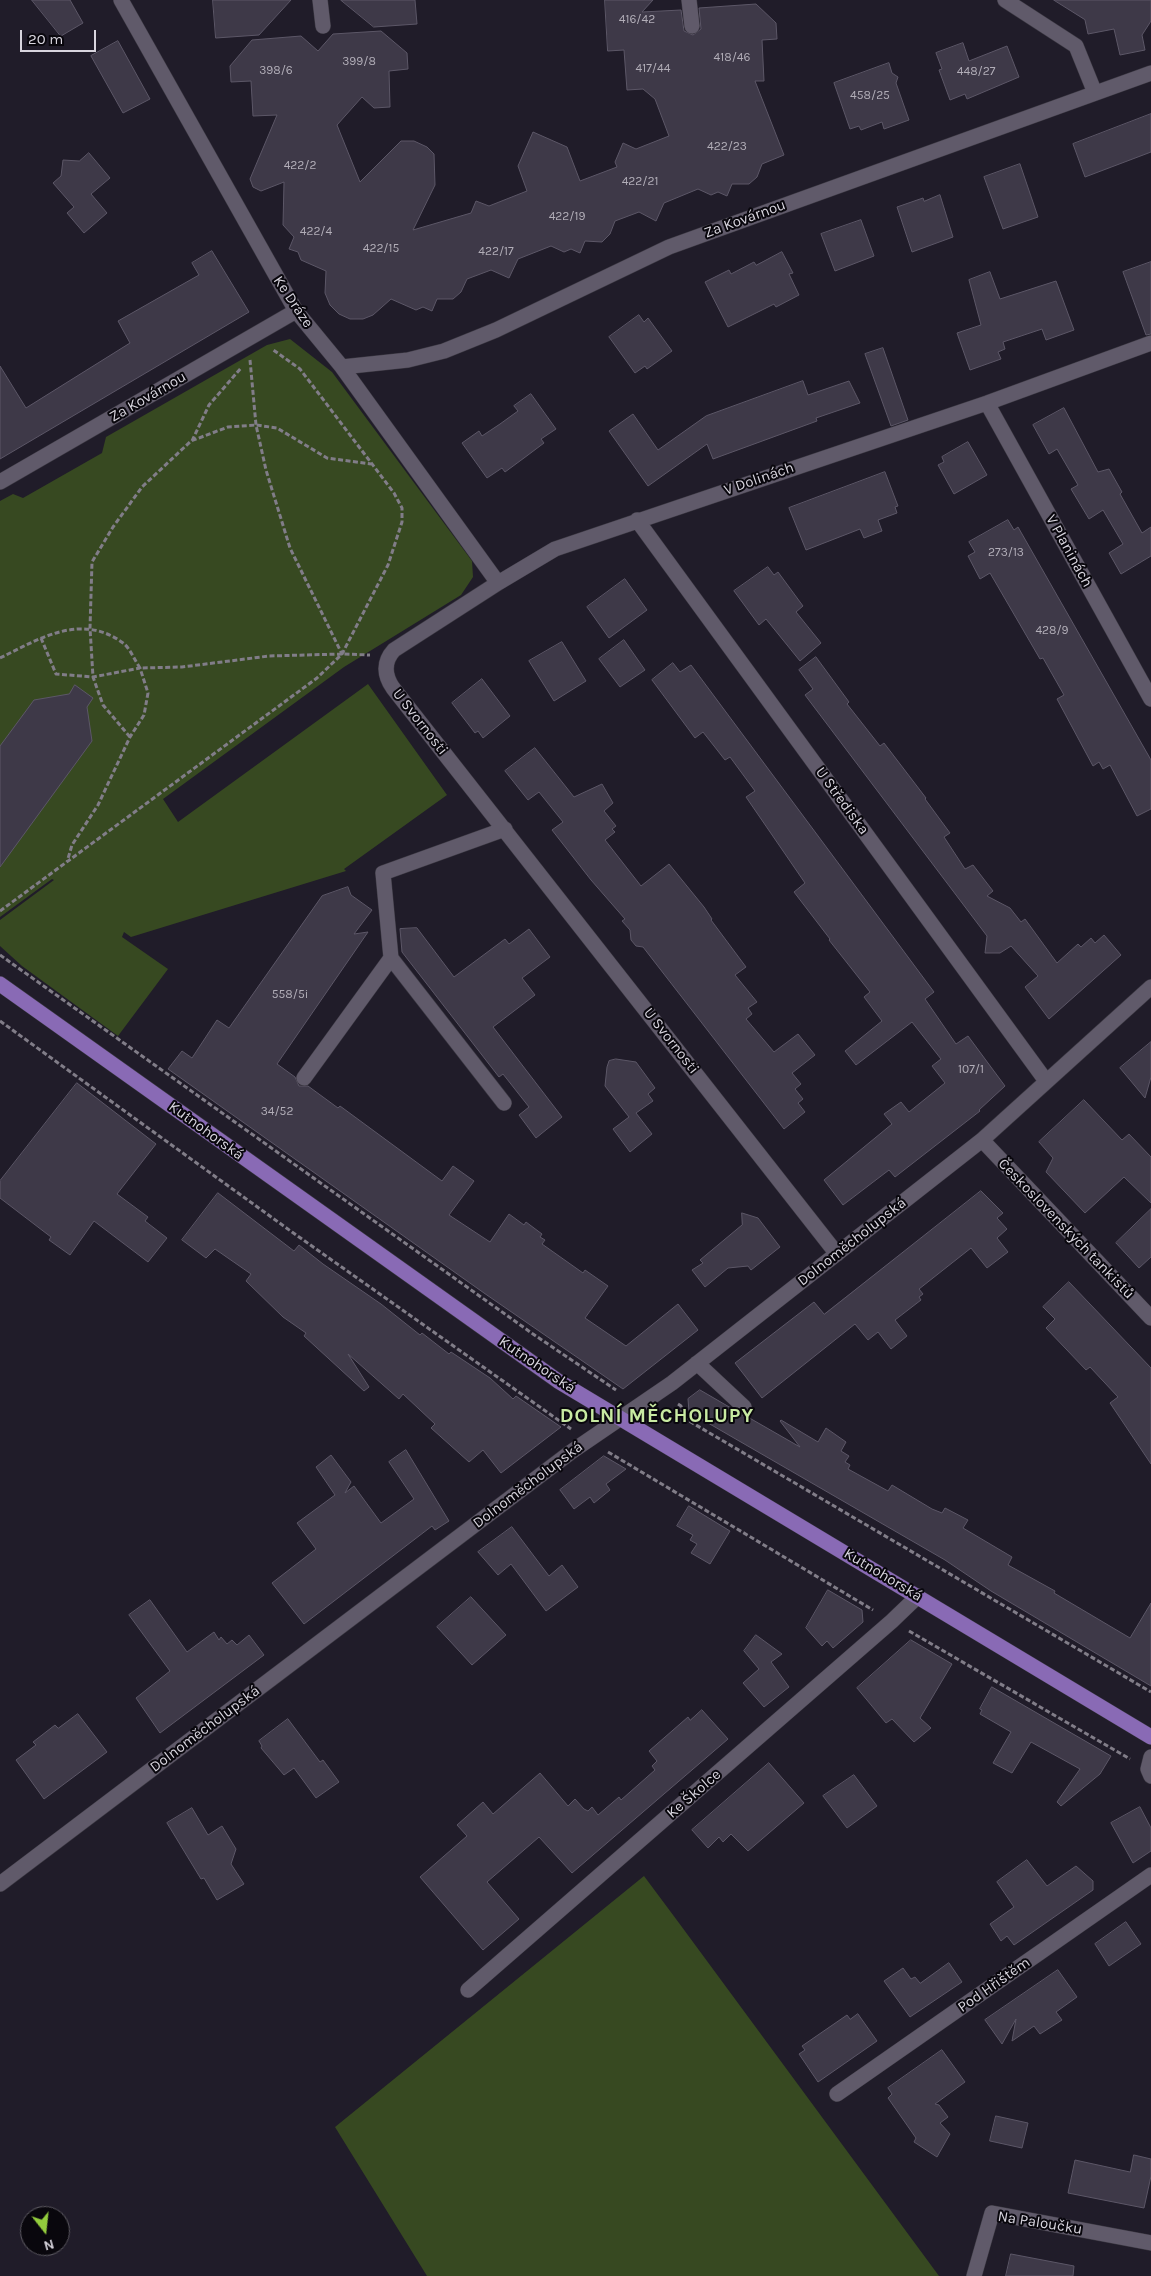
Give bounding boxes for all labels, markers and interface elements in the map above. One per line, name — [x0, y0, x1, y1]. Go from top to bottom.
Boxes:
house number: 416/42 — [619, 13, 655, 27]
scale bar — [22, 20, 99, 52]
text: 20 m — [28, 30, 63, 48]
house number: 418/46 — [714, 51, 750, 65]
house number: 399/8 — [342, 55, 376, 69]
house number: 417/44 — [636, 62, 670, 76]
house number: 398/6 — [259, 64, 293, 78]
house number: 448/27 — [957, 65, 995, 79]
house number: 458/25 — [850, 89, 890, 103]
house number: 422/23 — [707, 140, 747, 154]
house number: 422/2 — [284, 159, 316, 173]
house number: 422/21 — [622, 175, 658, 189]
street label: Za Kovárnou — [702, 196, 788, 242]
house number: 422/19 — [549, 210, 585, 224]
house number: 422/4 — [300, 225, 332, 239]
house number: 422/15 — [363, 242, 399, 256]
house number: 422/17 — [478, 245, 514, 259]
street label: Ke Dráze — [269, 273, 317, 331]
street label: Za Kovárnou — [106, 368, 190, 426]
street label: V Dolinách — [722, 459, 796, 499]
street label: V Planinách — [1042, 511, 1096, 591]
house number: 273/13 — [988, 546, 1024, 560]
house number: 428/9 — [1035, 624, 1069, 638]
street label: U Svornosti — [389, 685, 451, 759]
street label: U Střediska — [811, 764, 873, 838]
house number: 558/5i — [272, 988, 308, 1002]
street label: U Svornosti — [640, 1004, 702, 1078]
house number: 107/1 — [958, 1063, 984, 1077]
street label: Kutnohorská — [165, 1098, 247, 1164]
house number: 34/52 — [261, 1105, 293, 1119]
street label: Československých tankistů — [994, 1155, 1138, 1303]
street label: Dolnoměcholupská — [794, 1194, 910, 1290]
street label: Kutnohorská — [495, 1333, 579, 1397]
district label: DOLNÍ MĚCHOLUPY — [558, 1404, 756, 1428]
street label: Dolnoměcholupská — [470, 1438, 586, 1532]
street label: Kutnohorská — [840, 1545, 926, 1605]
street label: Dolnoměcholupská — [147, 1682, 263, 1776]
street label: Ke Školce — [663, 1766, 725, 1822]
street label: Pod Hřištěm — [954, 1954, 1034, 2016]
north arrow — [20, 2206, 70, 2256]
street label: Na Paloučku — [996, 2207, 1084, 2239]
text: N — [42, 2235, 56, 2254]

